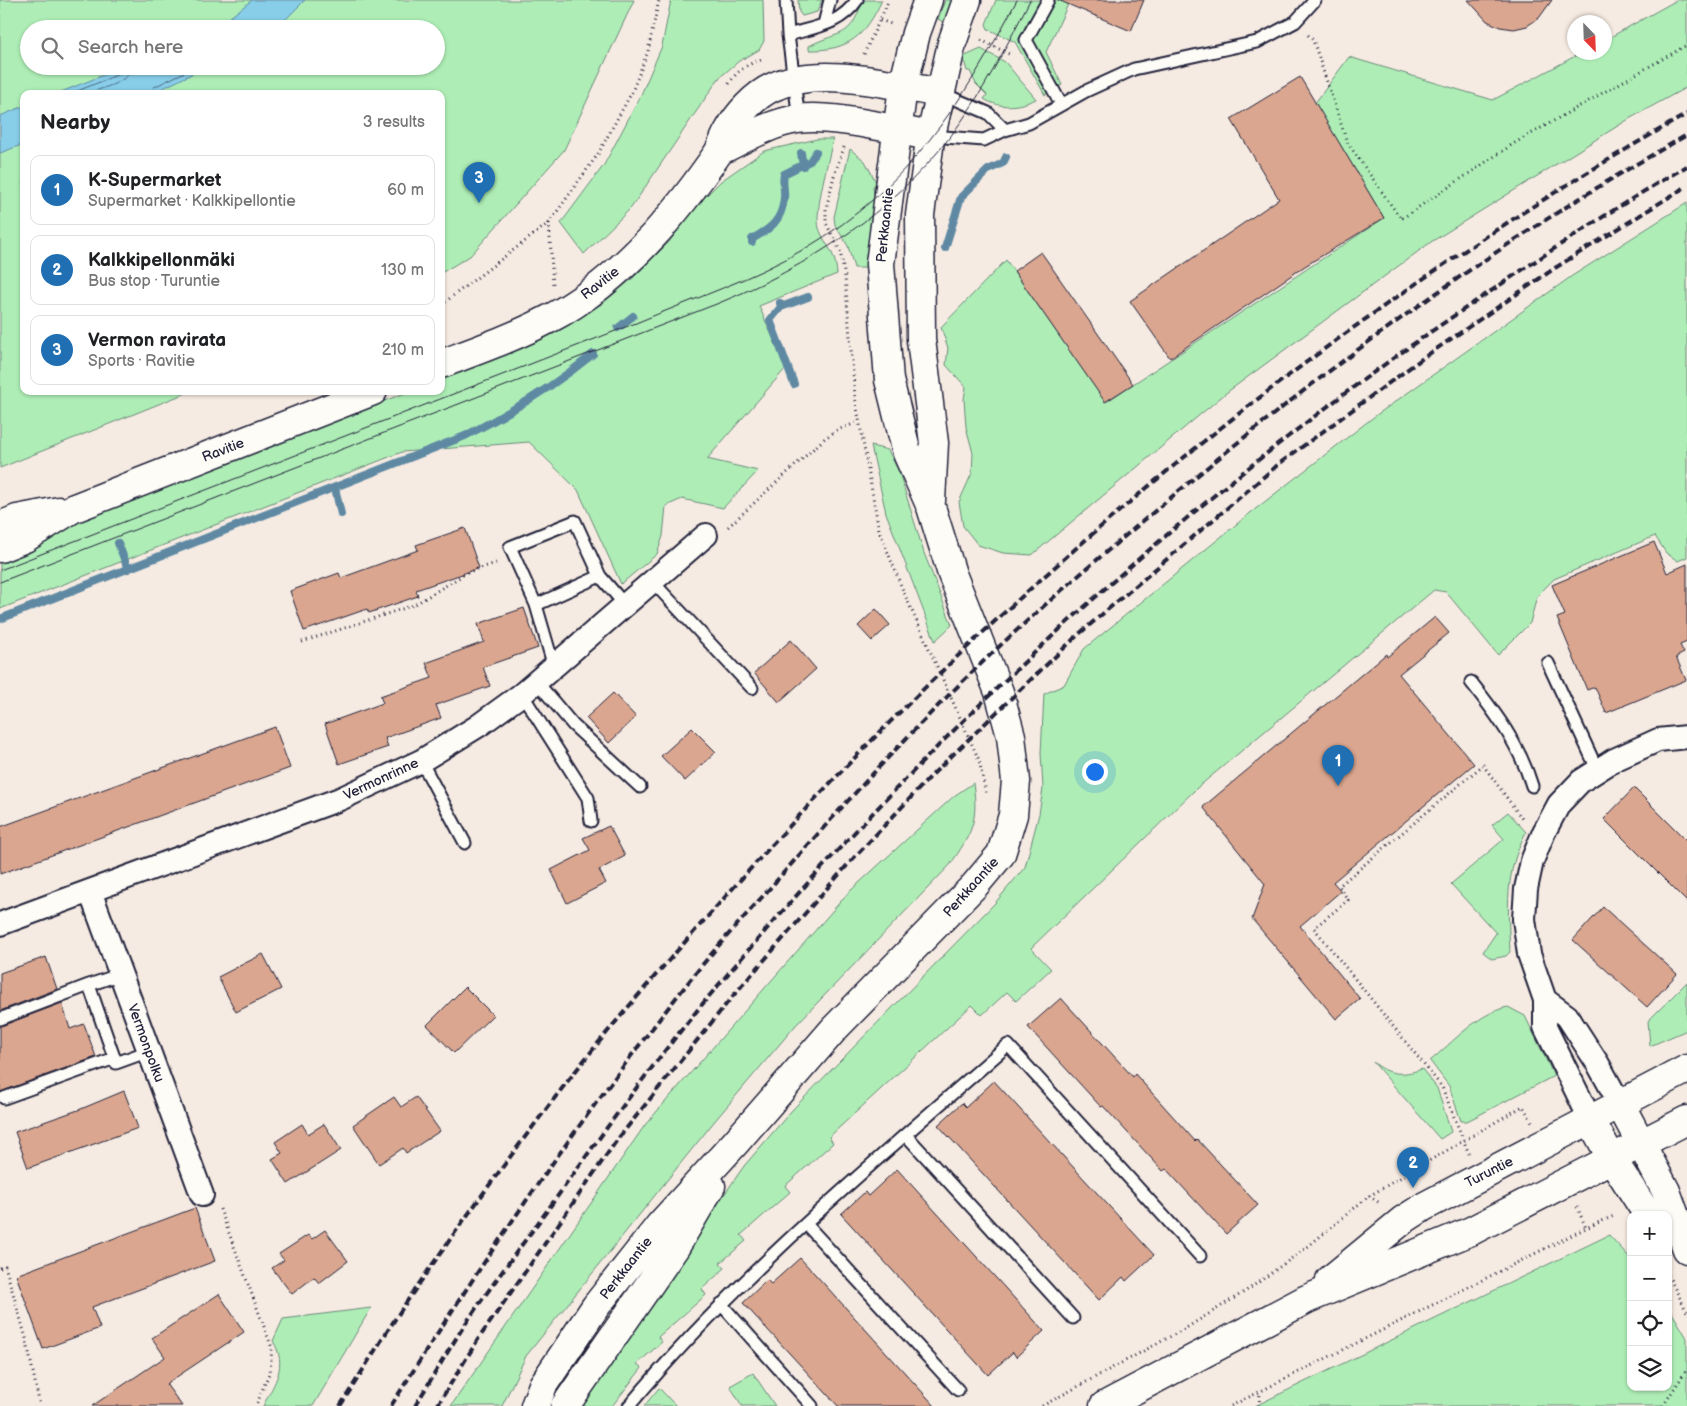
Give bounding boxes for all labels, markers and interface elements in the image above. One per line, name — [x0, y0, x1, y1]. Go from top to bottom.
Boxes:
north arrow — [1567, 15, 1612, 60]
search box — [20, 20, 445, 75]
icon: search — [38, 34, 66, 62]
text: Search here — [78, 36, 183, 59]
text: Nearby — [40, 110, 110, 135]
text: 3 results — [363, 113, 425, 132]
pin: 3 — [463, 162, 495, 203]
text: K-Supermarket — [88, 169, 221, 192]
text: 1 — [54, 181, 60, 200]
text: 60 m — [387, 181, 424, 200]
street label: Perkkaantie — [873, 187, 897, 263]
text: Supermarket · Kalkkipellontie — [88, 192, 296, 211]
text: Kalkkipellonmäki — [88, 249, 235, 272]
text: 2 — [52, 261, 62, 280]
text: 130 m — [381, 261, 424, 280]
street label: Ravitie — [578, 263, 622, 303]
text: Bus stop · Turuntie — [88, 272, 220, 291]
text: Vermon ravirata — [88, 329, 226, 352]
text: 3 — [52, 341, 62, 360]
text: 210 m — [382, 341, 424, 360]
text: Sports · Ravitie — [88, 352, 195, 371]
street label: Ravitie — [200, 434, 246, 466]
pin: 1 — [1322, 745, 1354, 786]
street label: Vermonrinne — [341, 754, 421, 804]
your location — [1082, 759, 1108, 785]
street label: Perkkaantie — [940, 854, 1002, 920]
street label: Vermonpolku — [124, 1002, 168, 1084]
pin: 2 — [1397, 1147, 1429, 1188]
street label: Turuntie — [1462, 1153, 1516, 1191]
map controls — [1627, 1211, 1672, 1391]
button: + — [1627, 1211, 1672, 1256]
street label: Perkkaantie — [596, 1233, 656, 1303]
button: − — [1627, 1256, 1672, 1301]
button: locate — [1627, 1301, 1672, 1346]
button: layers — [1627, 1346, 1672, 1391]

